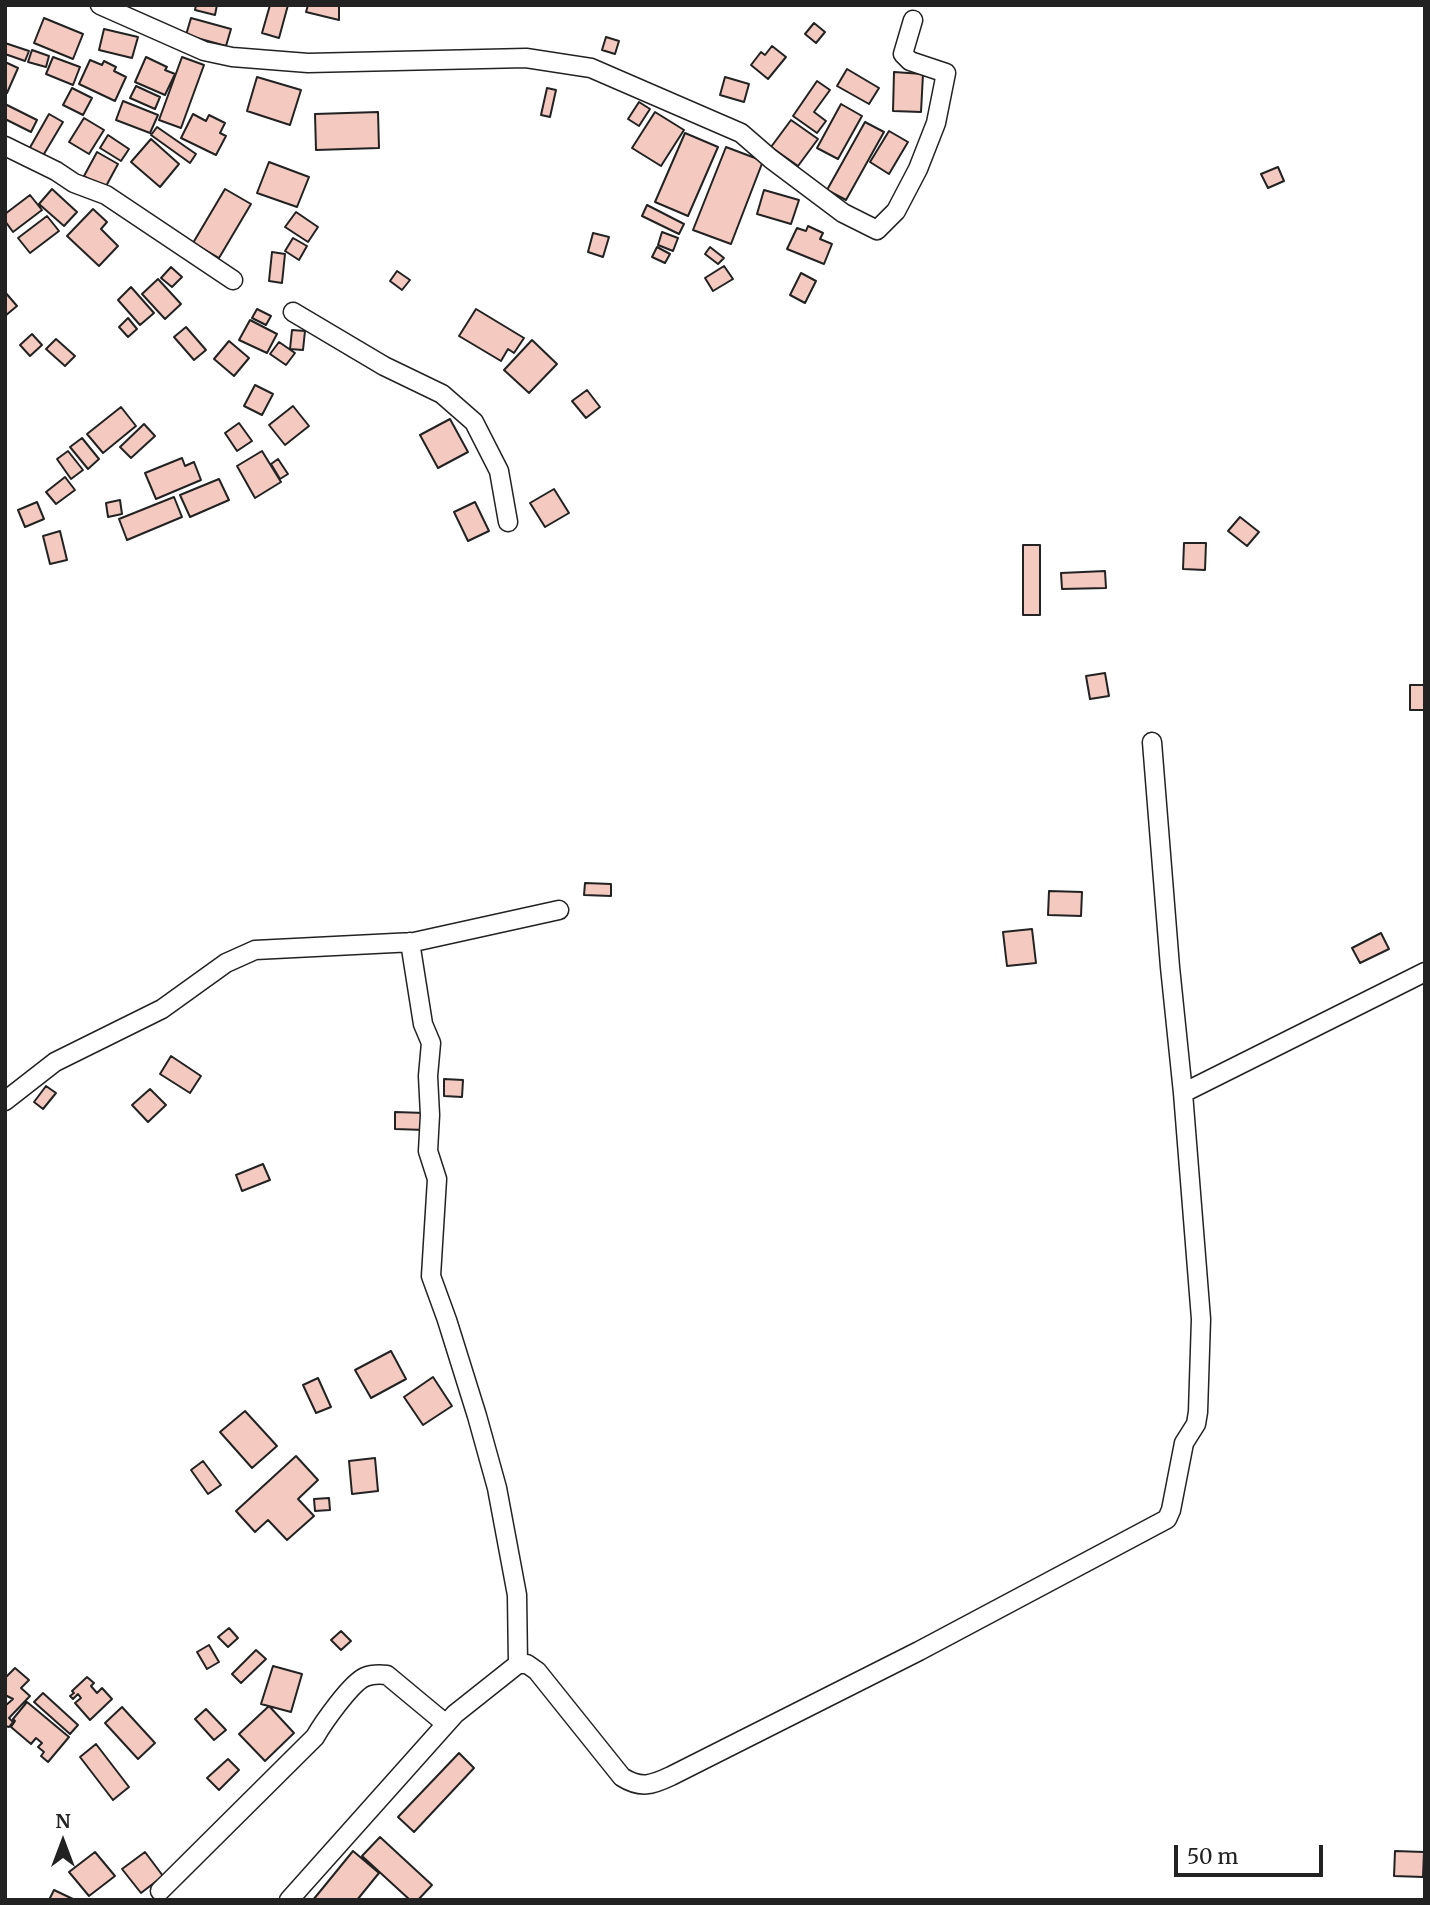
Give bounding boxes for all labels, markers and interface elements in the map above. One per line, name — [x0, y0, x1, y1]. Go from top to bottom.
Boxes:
north arrow — [28, 1807, 98, 1877]
text: N — [55, 1809, 71, 1833]
scale bar — [1178, 1832, 1327, 1876]
text: 50 m — [1187, 1843, 1238, 1870]

